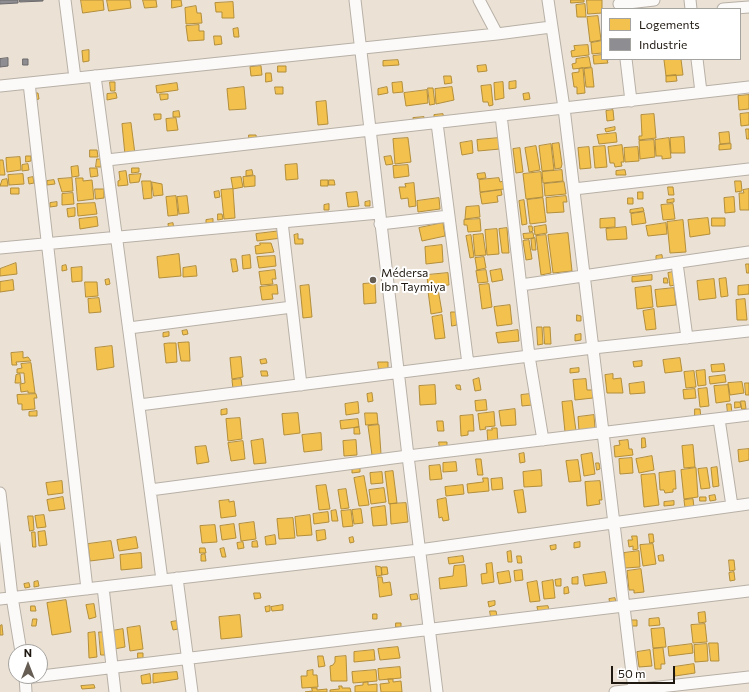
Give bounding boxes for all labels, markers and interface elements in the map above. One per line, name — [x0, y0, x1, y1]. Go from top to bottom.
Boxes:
legend — [601, 8, 741, 60]
text: Logements — [639, 17, 700, 31]
text: Industrie — [639, 37, 687, 51]
place label: Médersa Ibn Taymiya — [381, 266, 446, 294]
marker: Médersa Ibn Taymiya — [368, 275, 378, 285]
north arrow — [8, 644, 48, 684]
text: N — [24, 646, 32, 659]
scale bar — [613, 658, 677, 684]
text: 50 m — [618, 666, 646, 680]

